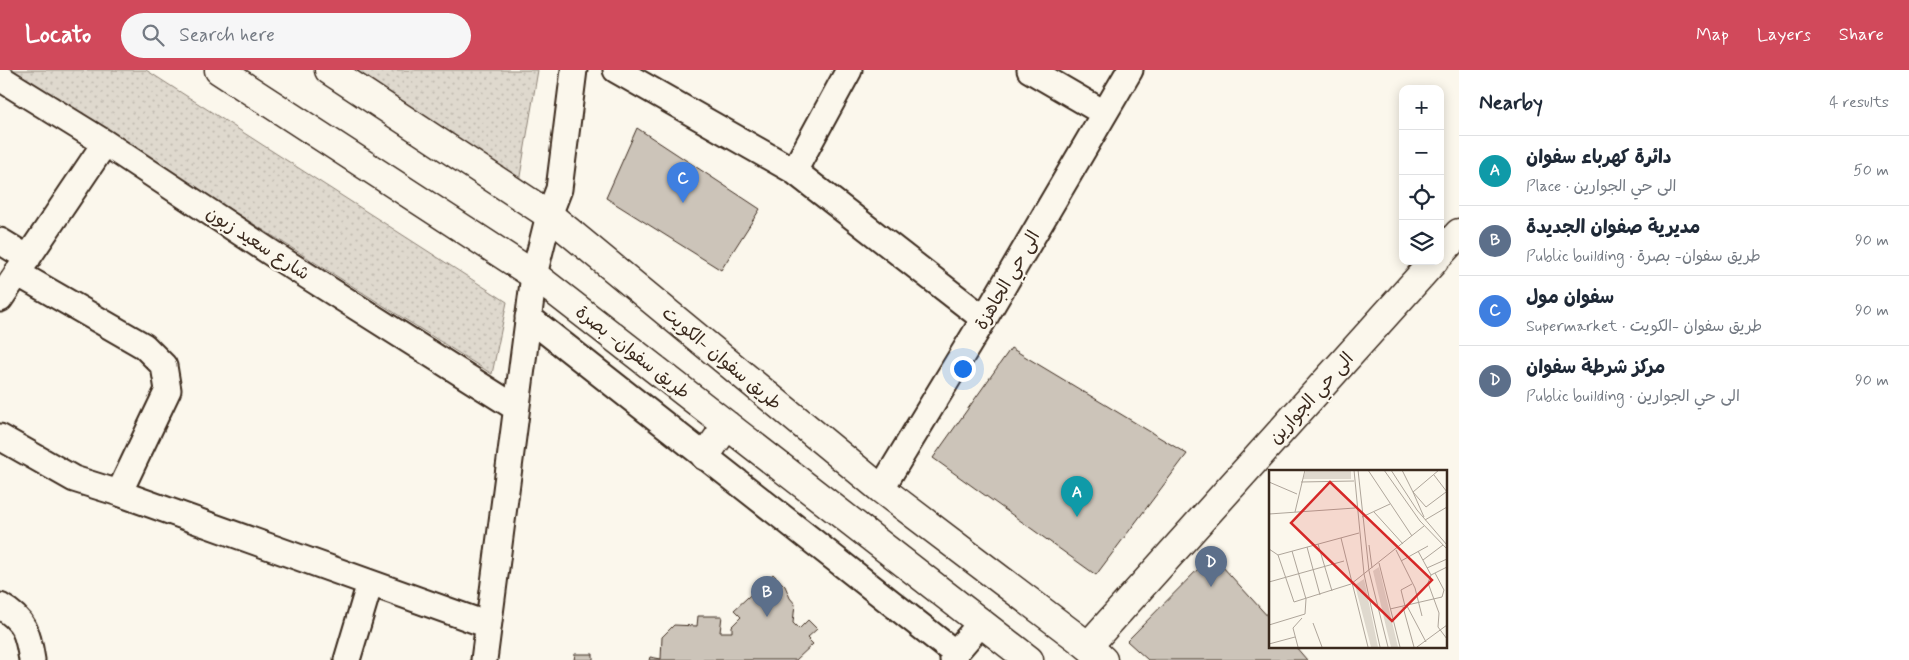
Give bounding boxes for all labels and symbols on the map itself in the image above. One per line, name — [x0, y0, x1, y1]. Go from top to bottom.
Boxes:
pin: C — [667, 162, 699, 203]
street label: شارع سعيد زبون — [201, 201, 314, 286]
street label: الى حي الجاهزة — [970, 227, 1049, 336]
street label: طريق سفوان- بصرة — [570, 300, 695, 405]
street label: طريق سفوان -الكويت — [656, 302, 786, 416]
street label: الى حي الجوارين — [1264, 348, 1362, 452]
your location — [950, 356, 976, 382]
inset map — [1269, 470, 1446, 648]
pin: A — [1061, 476, 1093, 517]
pin: D — [1195, 546, 1227, 587]
pin: B — [751, 576, 783, 617]

